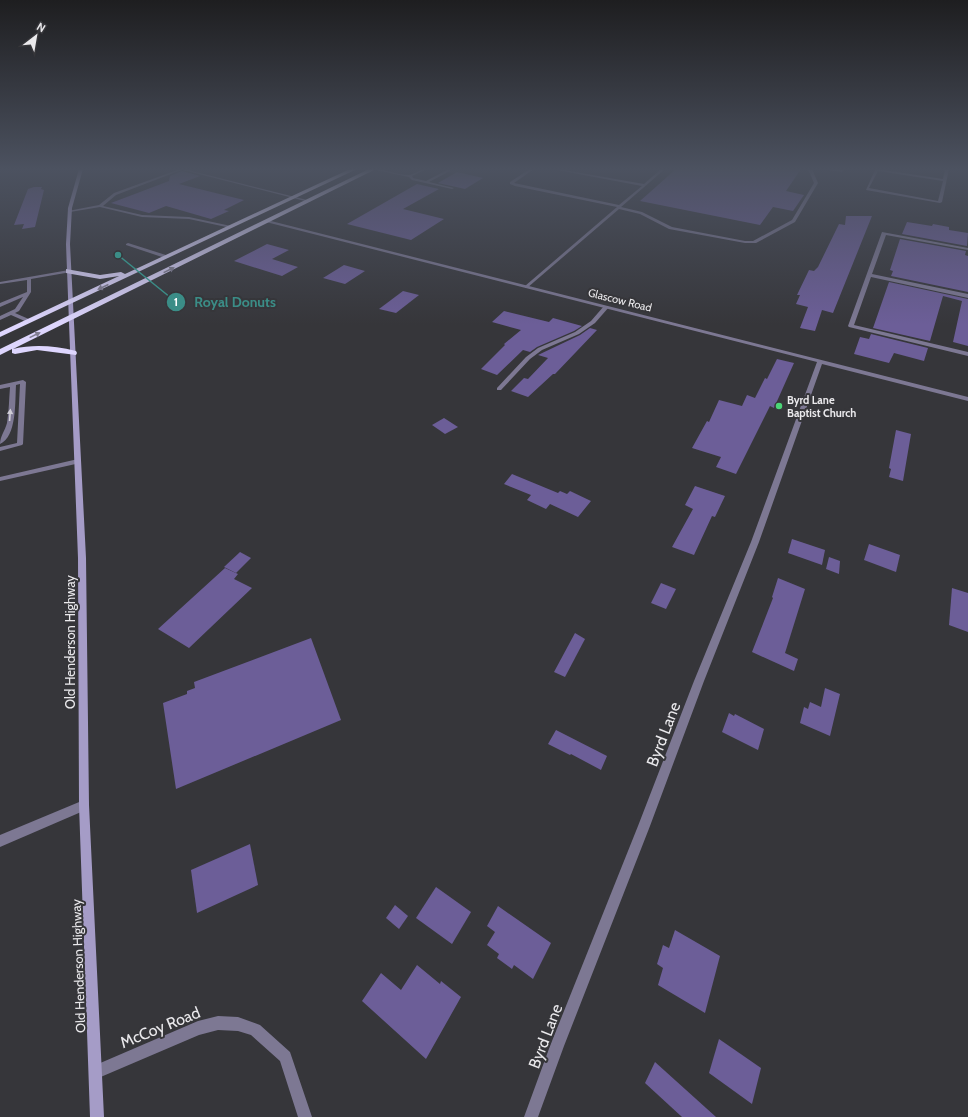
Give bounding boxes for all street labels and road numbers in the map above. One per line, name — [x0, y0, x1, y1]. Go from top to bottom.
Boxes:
street label: Glascow Road — [587, 285, 653, 315]
street label: Old Henderson Highway — [62, 575, 78, 709]
street label: Byrd Lane — [643, 699, 684, 769]
street label: Old Henderson Highway — [68, 898, 88, 1033]
street label: Byrd Lane — [525, 1001, 566, 1071]
street label: McCoy Road — [117, 1003, 203, 1052]

